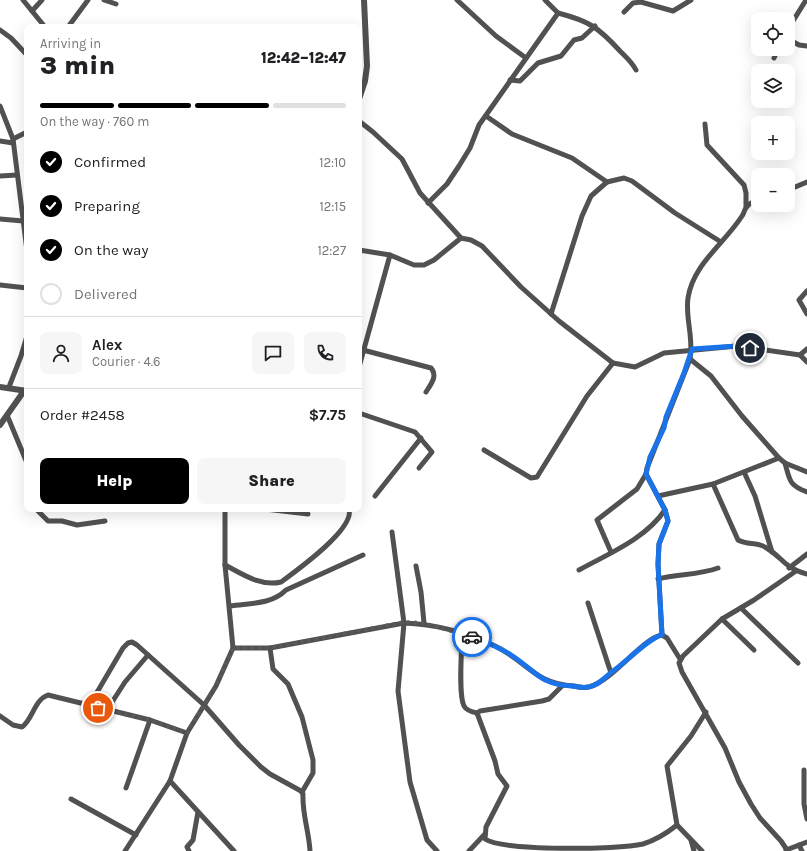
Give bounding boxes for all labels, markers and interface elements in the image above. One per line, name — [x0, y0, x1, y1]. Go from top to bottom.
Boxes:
map controls — [751, 12, 795, 212]
button: locate — [751, 12, 795, 56]
text: Arriving in — [40, 36, 101, 51]
text: 12:42–12:47 — [261, 49, 346, 67]
text: 3 min — [40, 50, 115, 81]
button: layers — [751, 64, 795, 108]
text: On the way · 760 m — [40, 114, 149, 129]
button: + — [751, 116, 795, 160]
icon: check — [40, 151, 62, 173]
text: Confirmed — [74, 153, 146, 171]
text: 12:10 — [319, 155, 346, 170]
button: − — [751, 168, 795, 212]
icon: check — [40, 195, 62, 217]
text: Preparing — [74, 197, 140, 215]
text: 12:15 — [320, 199, 346, 214]
icon: check — [40, 239, 62, 261]
text: On the way — [74, 241, 148, 259]
text: 12:27 — [318, 243, 346, 258]
text: Delivered — [74, 285, 138, 303]
pin — [733, 331, 767, 365]
button: person — [40, 332, 82, 374]
button: chat — [252, 332, 294, 374]
button: phone — [304, 332, 346, 374]
text: Alex — [92, 336, 122, 354]
icon: home — [739, 337, 761, 359]
text: Courier · 4.6 — [92, 354, 160, 369]
text: Order #2458 — [40, 406, 125, 424]
text: $7.75 — [309, 406, 346, 424]
button: Help — [40, 458, 189, 504]
button: Share — [197, 458, 346, 504]
courier — [452, 617, 492, 657]
icon: car — [461, 626, 483, 648]
pin — [81, 691, 115, 725]
icon: bag — [87, 697, 109, 719]

